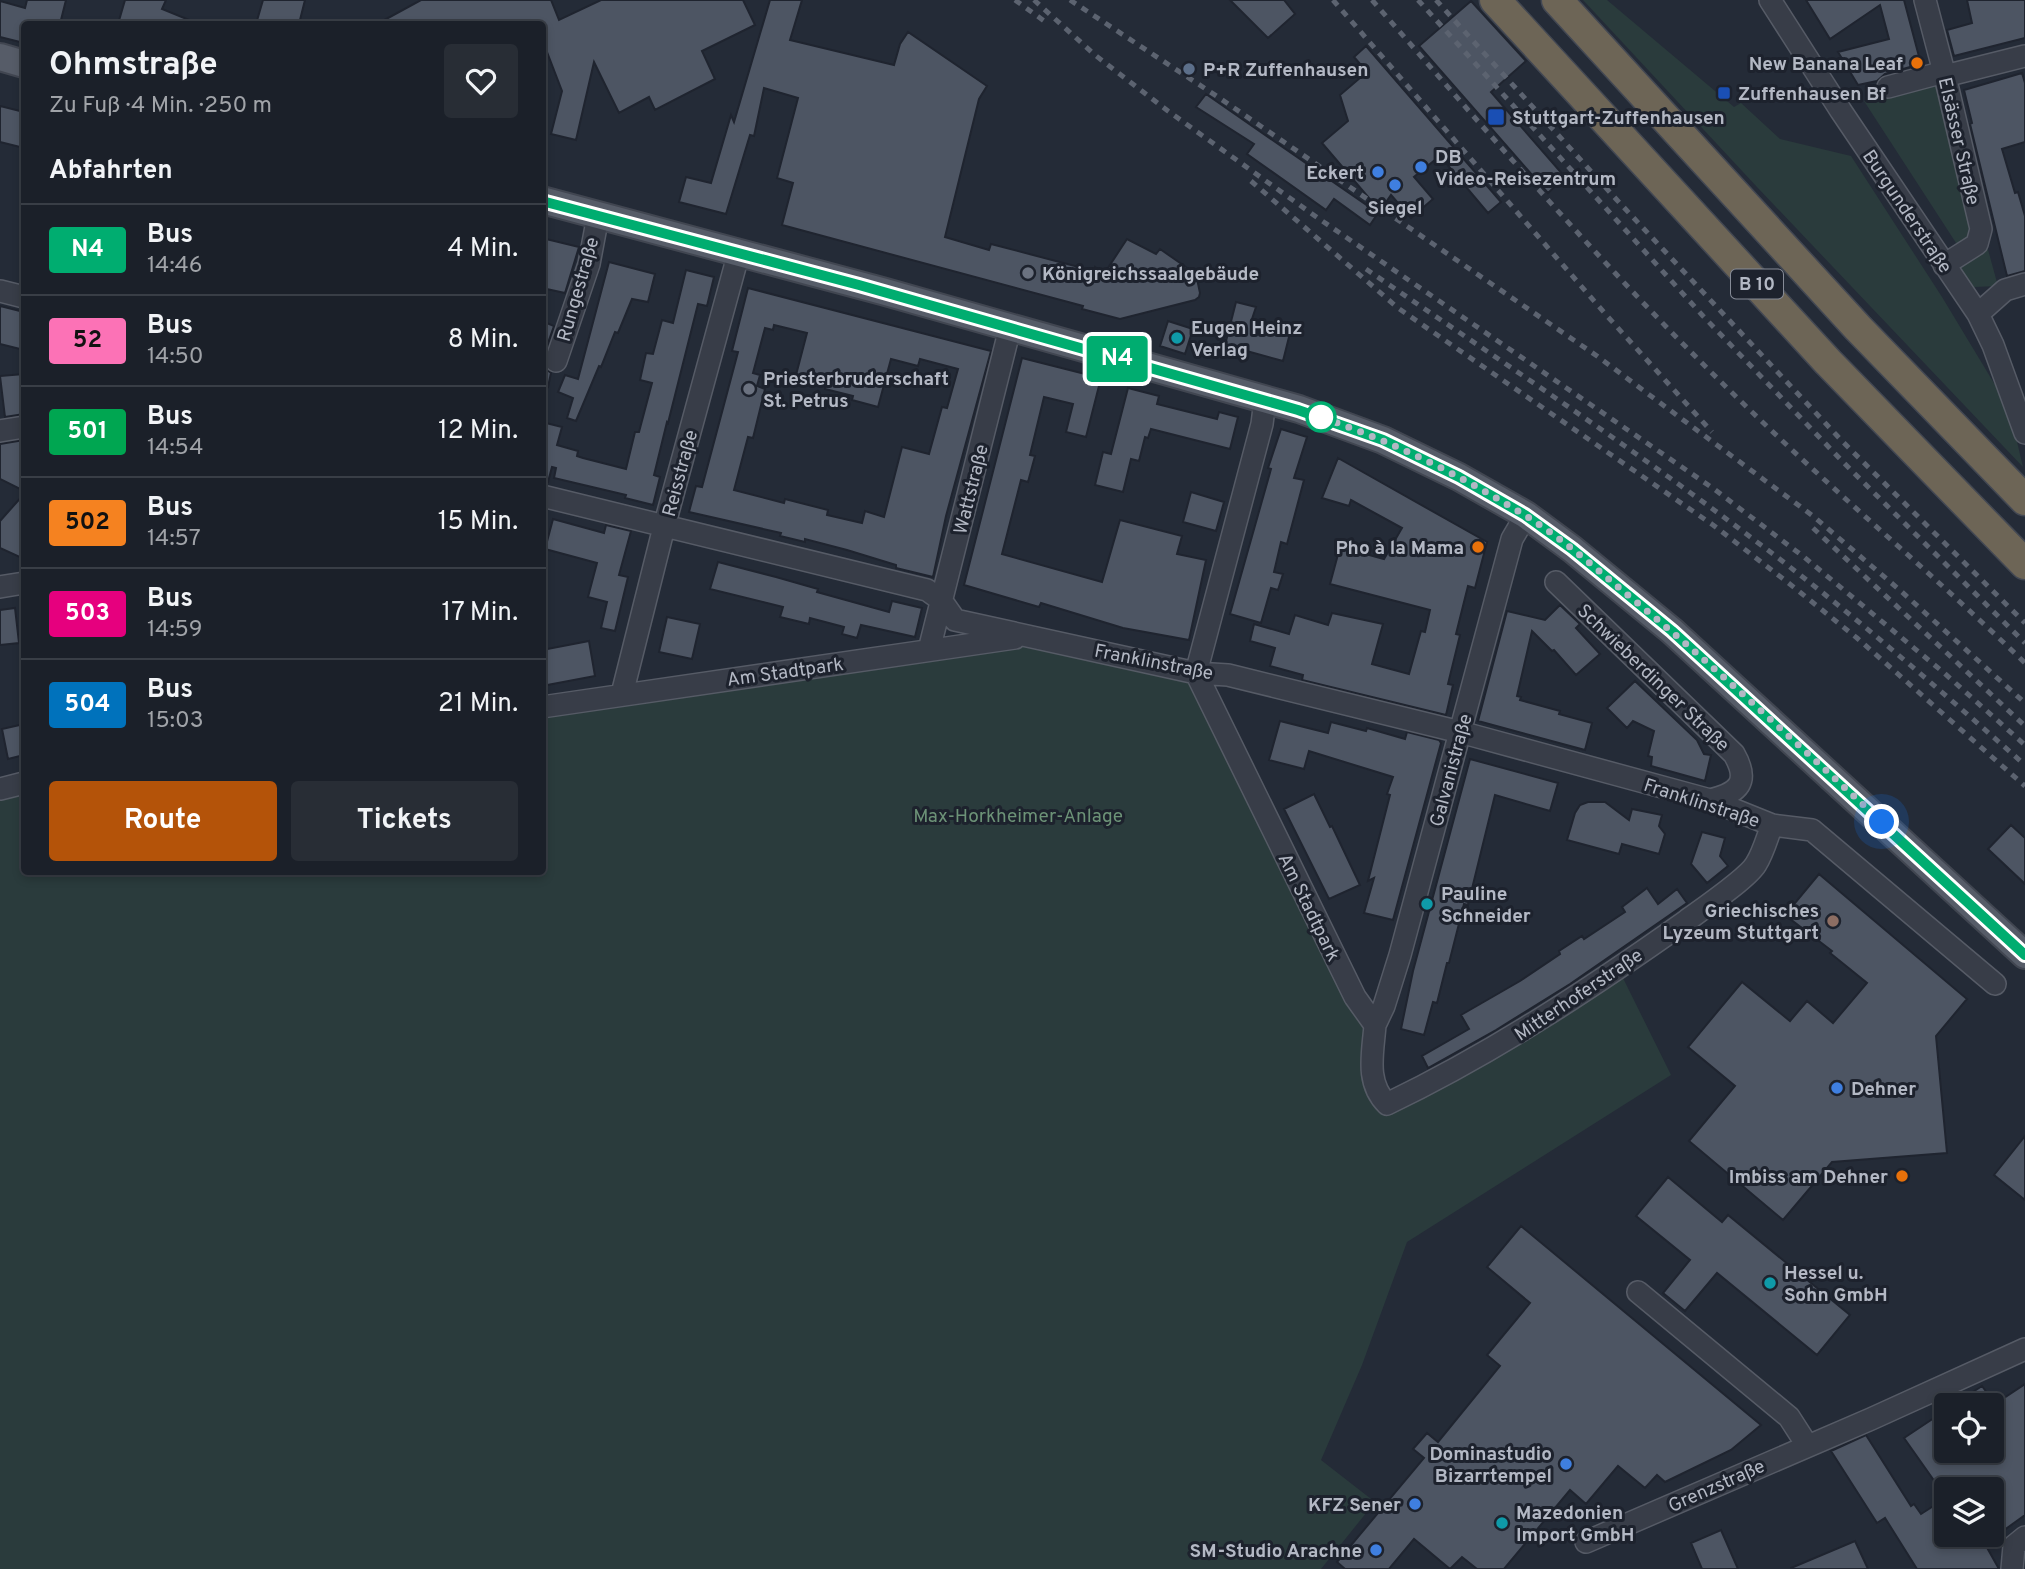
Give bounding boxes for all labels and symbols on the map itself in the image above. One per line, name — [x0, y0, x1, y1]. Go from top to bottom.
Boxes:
place label: New Banana Leaf — [1749, 53, 1903, 77]
marker: New Banana Leaf — [1909, 55, 1925, 71]
place label: P+R Zuffenhausen — [1203, 59, 1368, 83]
marker: P+R Zuffenhausen — [1181, 61, 1197, 77]
street label: Elsässer Straße — [1932, 75, 1984, 208]
place label: Zuffenhausen Bf — [1738, 83, 1886, 107]
marker: Zuffenhausen Bf — [1716, 85, 1732, 101]
marker: Stuttgart-Zuffenhausen — [1486, 107, 1506, 127]
place label: Stuttgart-Zuffenhausen — [1512, 107, 1725, 131]
place label: DB Video-Reisezentrum — [1435, 146, 1616, 192]
street label: Burgunderstraße — [1856, 146, 1957, 278]
marker: DB Video-Reisezentrum — [1413, 159, 1429, 175]
place label: Eckert — [1306, 162, 1364, 186]
marker: Eckert — [1370, 164, 1386, 180]
marker: Siegel — [1387, 177, 1403, 193]
place label: Siegel — [1368, 197, 1422, 221]
street label: Rungestraße — [553, 235, 605, 345]
place label: Königreichssaalgebäude — [1042, 263, 1259, 287]
marker: Königreichssaalgebäude — [1020, 265, 1036, 281]
road number: B 10 — [1731, 270, 1783, 298]
place label: Eugen Heinz Verlag — [1191, 317, 1303, 363]
marker: Eugen Heinz Verlag — [1169, 330, 1185, 346]
line badge: N4 — [1086, 336, 1148, 382]
place label: Priesterbruderschaft St. Petrus — [763, 368, 949, 414]
marker: Priesterbruderschaft St. Petrus — [741, 381, 757, 397]
unlabelled marker — [1306, 402, 1336, 432]
street label: Reisstraße — [658, 427, 704, 520]
street label: Wattstraße — [949, 442, 995, 537]
place label: Pho à la Mama — [1335, 537, 1464, 561]
marker: Pho à la Mama — [1470, 539, 1486, 555]
street label: Schwieberdinger Straße — [1571, 599, 1734, 757]
street label: Franklinstraße — [1092, 640, 1215, 686]
street label: Am Stadtpark — [725, 653, 845, 693]
street label: Galvanistraße — [1425, 711, 1479, 830]
street label: Franklinstraße — [1640, 774, 1762, 834]
your location — [1864, 804, 1899, 839]
park label: Max-Horkheimer-Anlage — [913, 805, 1123, 829]
street label: Am Stadtpark — [1272, 850, 1345, 966]
place label: Pauline Schneider — [1441, 883, 1531, 929]
marker: Pauline Schneider — [1419, 896, 1435, 912]
place label: Griechisches Lyzeum Stuttgart — [1663, 900, 1819, 946]
marker: Griechisches Lyzeum Stuttgart — [1825, 913, 1841, 929]
street label: Mitterhoferstraße — [1510, 944, 1648, 1047]
place label: Dehner — [1851, 1078, 1916, 1102]
marker: Dehner — [1829, 1080, 1845, 1096]
place label: Imbiss am Dehner — [1729, 1166, 1888, 1190]
marker: Imbiss am Dehner — [1894, 1168, 1910, 1184]
place label: Hessel u. Sohn GmbH — [1784, 1262, 1888, 1308]
marker: Hessel u. Sohn GmbH — [1762, 1275, 1778, 1291]
place label: Dominastudio Bizarrtempel — [1429, 1443, 1552, 1489]
street label: Grenzstraße — [1665, 1455, 1769, 1519]
marker: Dominastudio Bizarrtempel — [1558, 1456, 1574, 1472]
place label: KFZ Sener — [1308, 1494, 1401, 1518]
marker: KFZ Sener — [1407, 1496, 1423, 1512]
place label: Mazedonien Import GmbH — [1516, 1502, 1635, 1548]
marker: Mazedonien Import GmbH — [1494, 1515, 1510, 1531]
place label: SM-Studio Arachne — [1190, 1540, 1362, 1564]
marker: SM-Studio Arachne — [1368, 1542, 1384, 1558]

